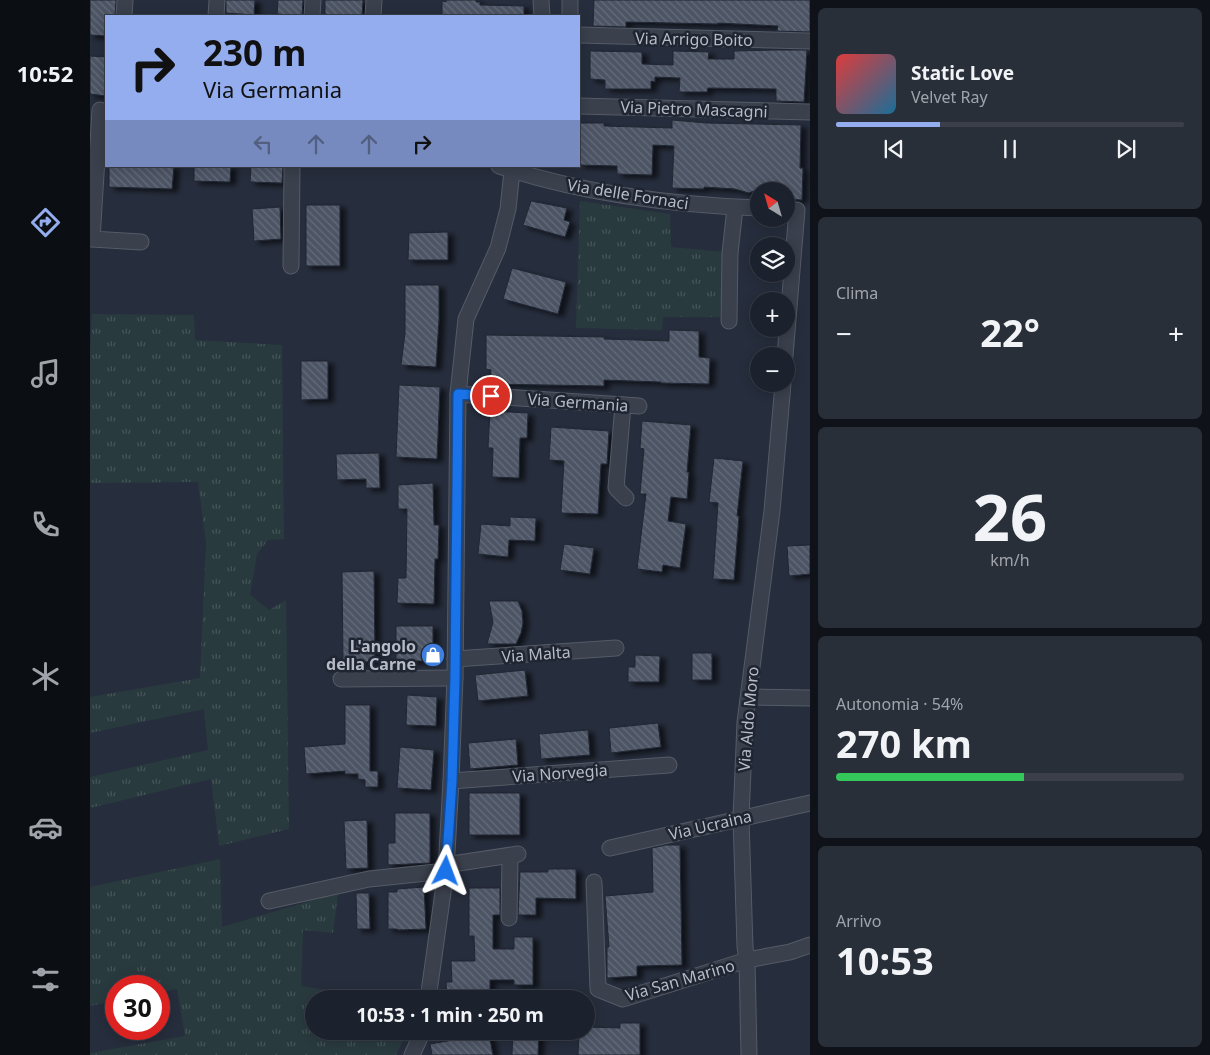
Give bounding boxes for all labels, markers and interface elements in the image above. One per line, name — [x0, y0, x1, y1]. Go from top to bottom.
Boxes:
street label: Via Arrigo Boito — [635, 27, 753, 51]
text: 230 m — [203, 29, 306, 76]
icon: right — [120, 35, 185, 100]
text: 10:52 — [17, 58, 73, 88]
text: Static Love — [911, 60, 1014, 86]
text: Via Germania — [203, 74, 342, 104]
text: Velvet Ray — [911, 86, 988, 108]
street label: Via Pietro Mascagni — [620, 95, 768, 123]
icon: left — [249, 130, 277, 158]
icon: ahead — [302, 130, 330, 158]
icon: ahead — [355, 130, 383, 158]
icon: right — [408, 130, 436, 158]
icon: previous — [880, 135, 908, 163]
icon: pause — [996, 135, 1024, 163]
icon: next — [1112, 135, 1140, 163]
street label: Via delle Fornaci — [566, 174, 690, 214]
north arrow — [750, 182, 795, 228]
map controls — [750, 182, 795, 392]
icon: directions — [28, 205, 63, 240]
button: layers — [750, 237, 795, 282]
text: Clima — [836, 282, 878, 304]
button: + — [750, 292, 795, 337]
text: 22° — [980, 306, 1040, 358]
text: − — [836, 314, 852, 352]
text: + — [1168, 314, 1184, 352]
button: − — [750, 347, 795, 392]
icon: music — [28, 356, 63, 391]
pin — [470, 375, 512, 417]
icon: arrive — [477, 382, 505, 410]
street label: Via Germania — [527, 388, 629, 416]
text: 26 — [973, 472, 1047, 560]
icon: phone — [28, 507, 63, 542]
text: km/h — [990, 549, 1030, 571]
place label: L'angolo della Carne — [326, 635, 416, 675]
street label: Via Malta — [501, 641, 571, 667]
shop icon: L'angolo della Carne — [420, 642, 446, 668]
icon: climate — [28, 659, 63, 694]
street label: Via Aldo Moro — [732, 666, 764, 772]
text: Autonomia · 54% — [836, 693, 963, 715]
text: 270 km — [836, 717, 972, 769]
street label: Via Norvegia — [512, 759, 608, 787]
street label: Via Ucraina — [666, 805, 754, 845]
icon: car — [28, 810, 63, 845]
position arrow — [419, 844, 471, 896]
text: Arrivo — [836, 910, 881, 932]
text: 10:53 — [836, 934, 934, 986]
street label: Via San Marino — [623, 954, 737, 1006]
icon: filters — [28, 962, 63, 997]
speed limit sign: 30 — [105, 975, 170, 1040]
text: 10:53 · 1 min · 250 m — [356, 1002, 544, 1028]

